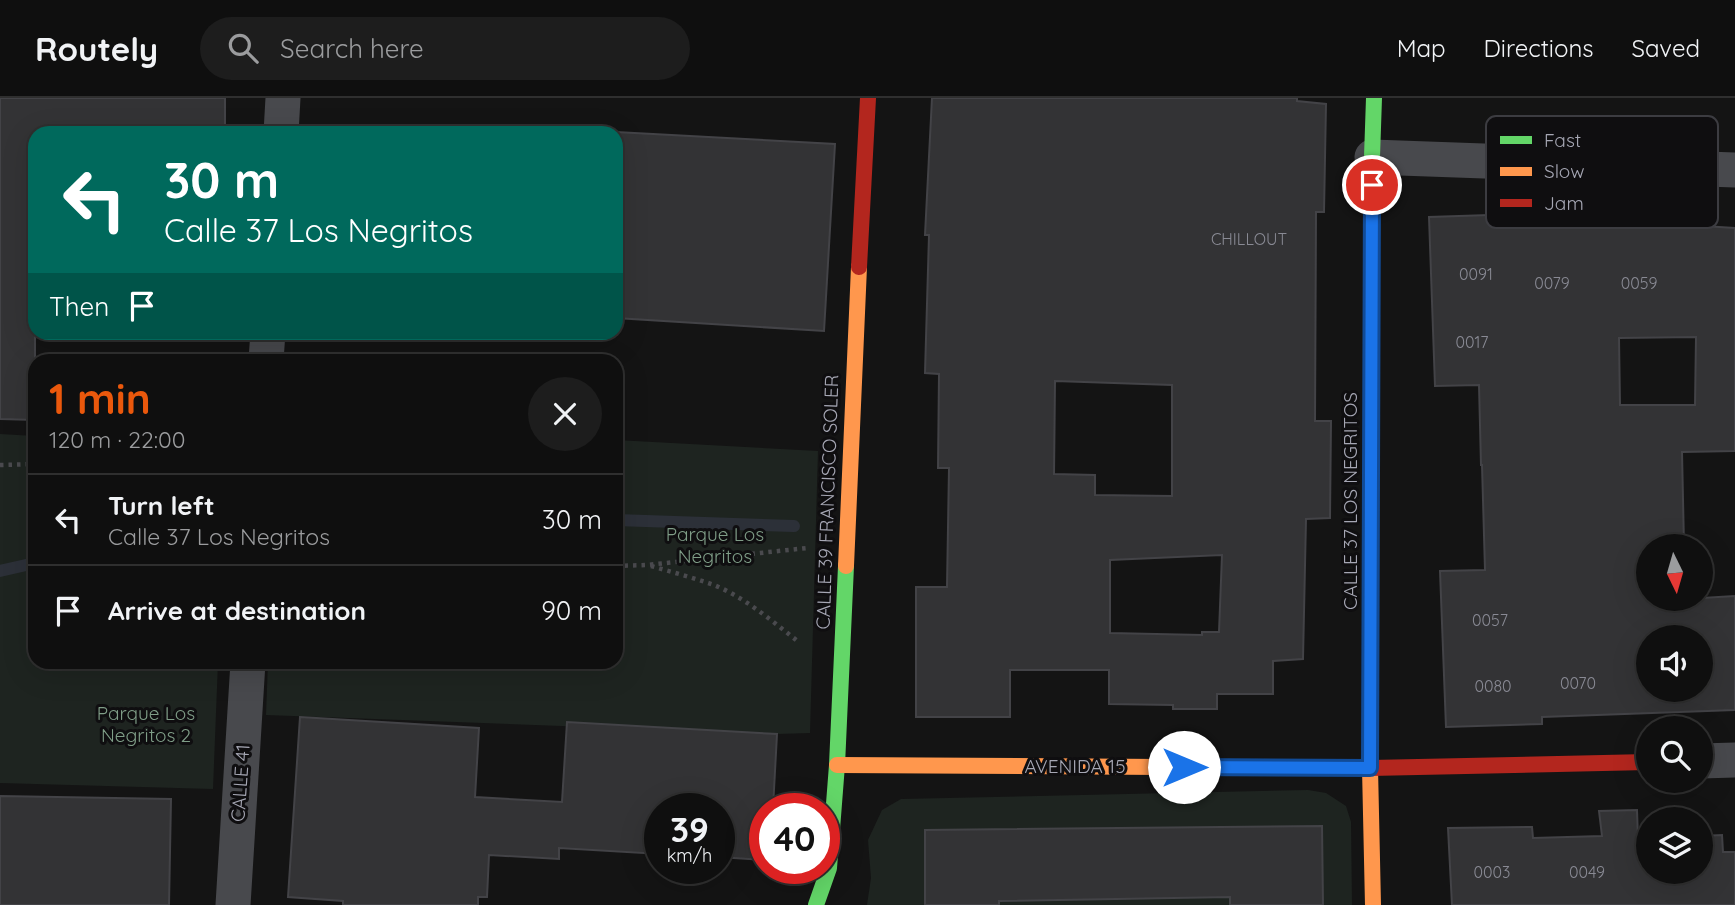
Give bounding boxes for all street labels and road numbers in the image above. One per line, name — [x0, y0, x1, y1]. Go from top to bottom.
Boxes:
street label: CALLE 39 FRANCISCO SOLER — [811, 374, 843, 630]
street label: CALLE 37 LOS NEGRITOS — [1338, 392, 1362, 610]
street label: CALLE 41 — [225, 743, 255, 823]
street label: AVENIDA 15 — [1025, 754, 1126, 778]

